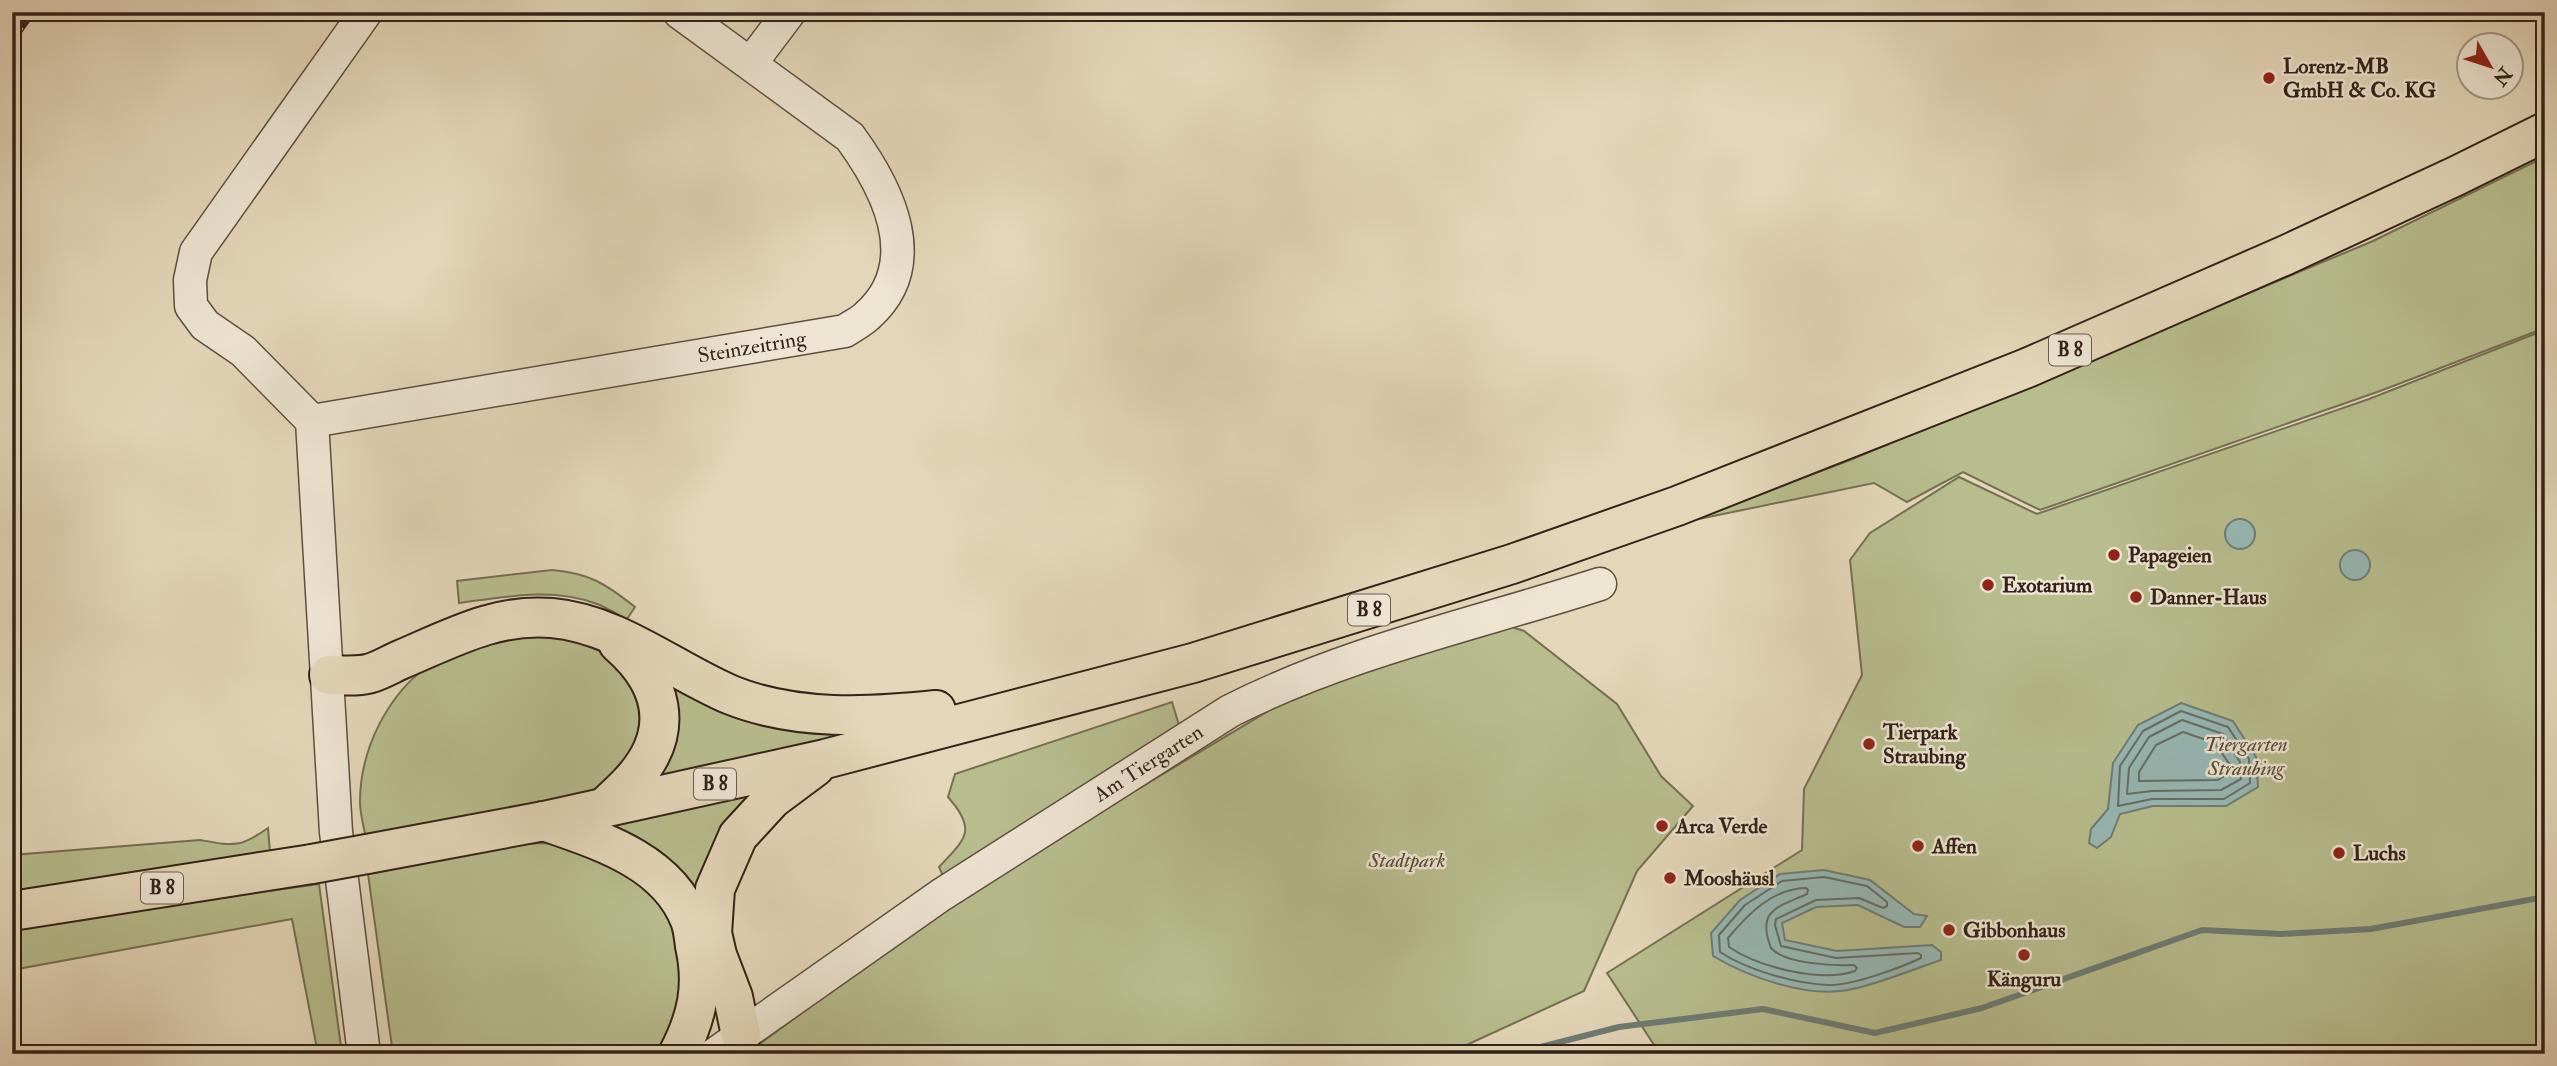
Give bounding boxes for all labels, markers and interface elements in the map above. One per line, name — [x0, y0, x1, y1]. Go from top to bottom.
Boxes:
north arrow — [2456, 32, 2526, 102]
place label: Lorenz-MB GmbH & Co. KG — [2283, 53, 2436, 104]
text: N — [2487, 61, 2518, 91]
marker: Lorenz-MB GmbH & Co. KG — [2261, 70, 2277, 86]
street label: Steinzeitring — [696, 324, 809, 369]
road number: B 8 — [2049, 334, 2091, 366]
place label: Papageien — [2128, 542, 2212, 569]
marker: Papageien — [2106, 547, 2122, 563]
place label: Exotarium — [2002, 572, 2093, 599]
marker: Exotarium — [1980, 577, 1996, 593]
place label: Danner-Haus — [2150, 584, 2267, 611]
marker: Danner-Haus — [2128, 589, 2144, 605]
road number: B 8 — [1348, 594, 1390, 625]
street label: Am Tiergarten — [1088, 718, 1208, 808]
place label: Tierpark Straubing — [1882, 719, 1966, 770]
park label: Tiergarten Straubing — [2204, 731, 2288, 782]
marker: Tierpark Straubing — [1861, 736, 1877, 752]
road number: B 8 — [694, 768, 736, 800]
place label: Arca Verde — [1675, 813, 1768, 840]
marker: Arca Verde — [1654, 818, 1670, 834]
place label: Affen — [1931, 833, 1977, 860]
marker: Affen — [1910, 838, 1926, 854]
place label: Luchs — [2353, 840, 2406, 867]
marker: Luchs — [2331, 845, 2347, 861]
park label: Stadtpark — [1368, 847, 1446, 874]
place label: Mooshäusl — [1683, 865, 1775, 892]
marker: Mooshäusl — [1662, 870, 1678, 886]
road number: B 8 — [141, 873, 183, 904]
place label: Gibbonhaus — [1963, 917, 2065, 944]
marker: Gibbonhaus — [1941, 922, 1957, 938]
marker: Känguru — [2016, 947, 2032, 963]
place label: Känguru — [1987, 966, 2061, 993]

